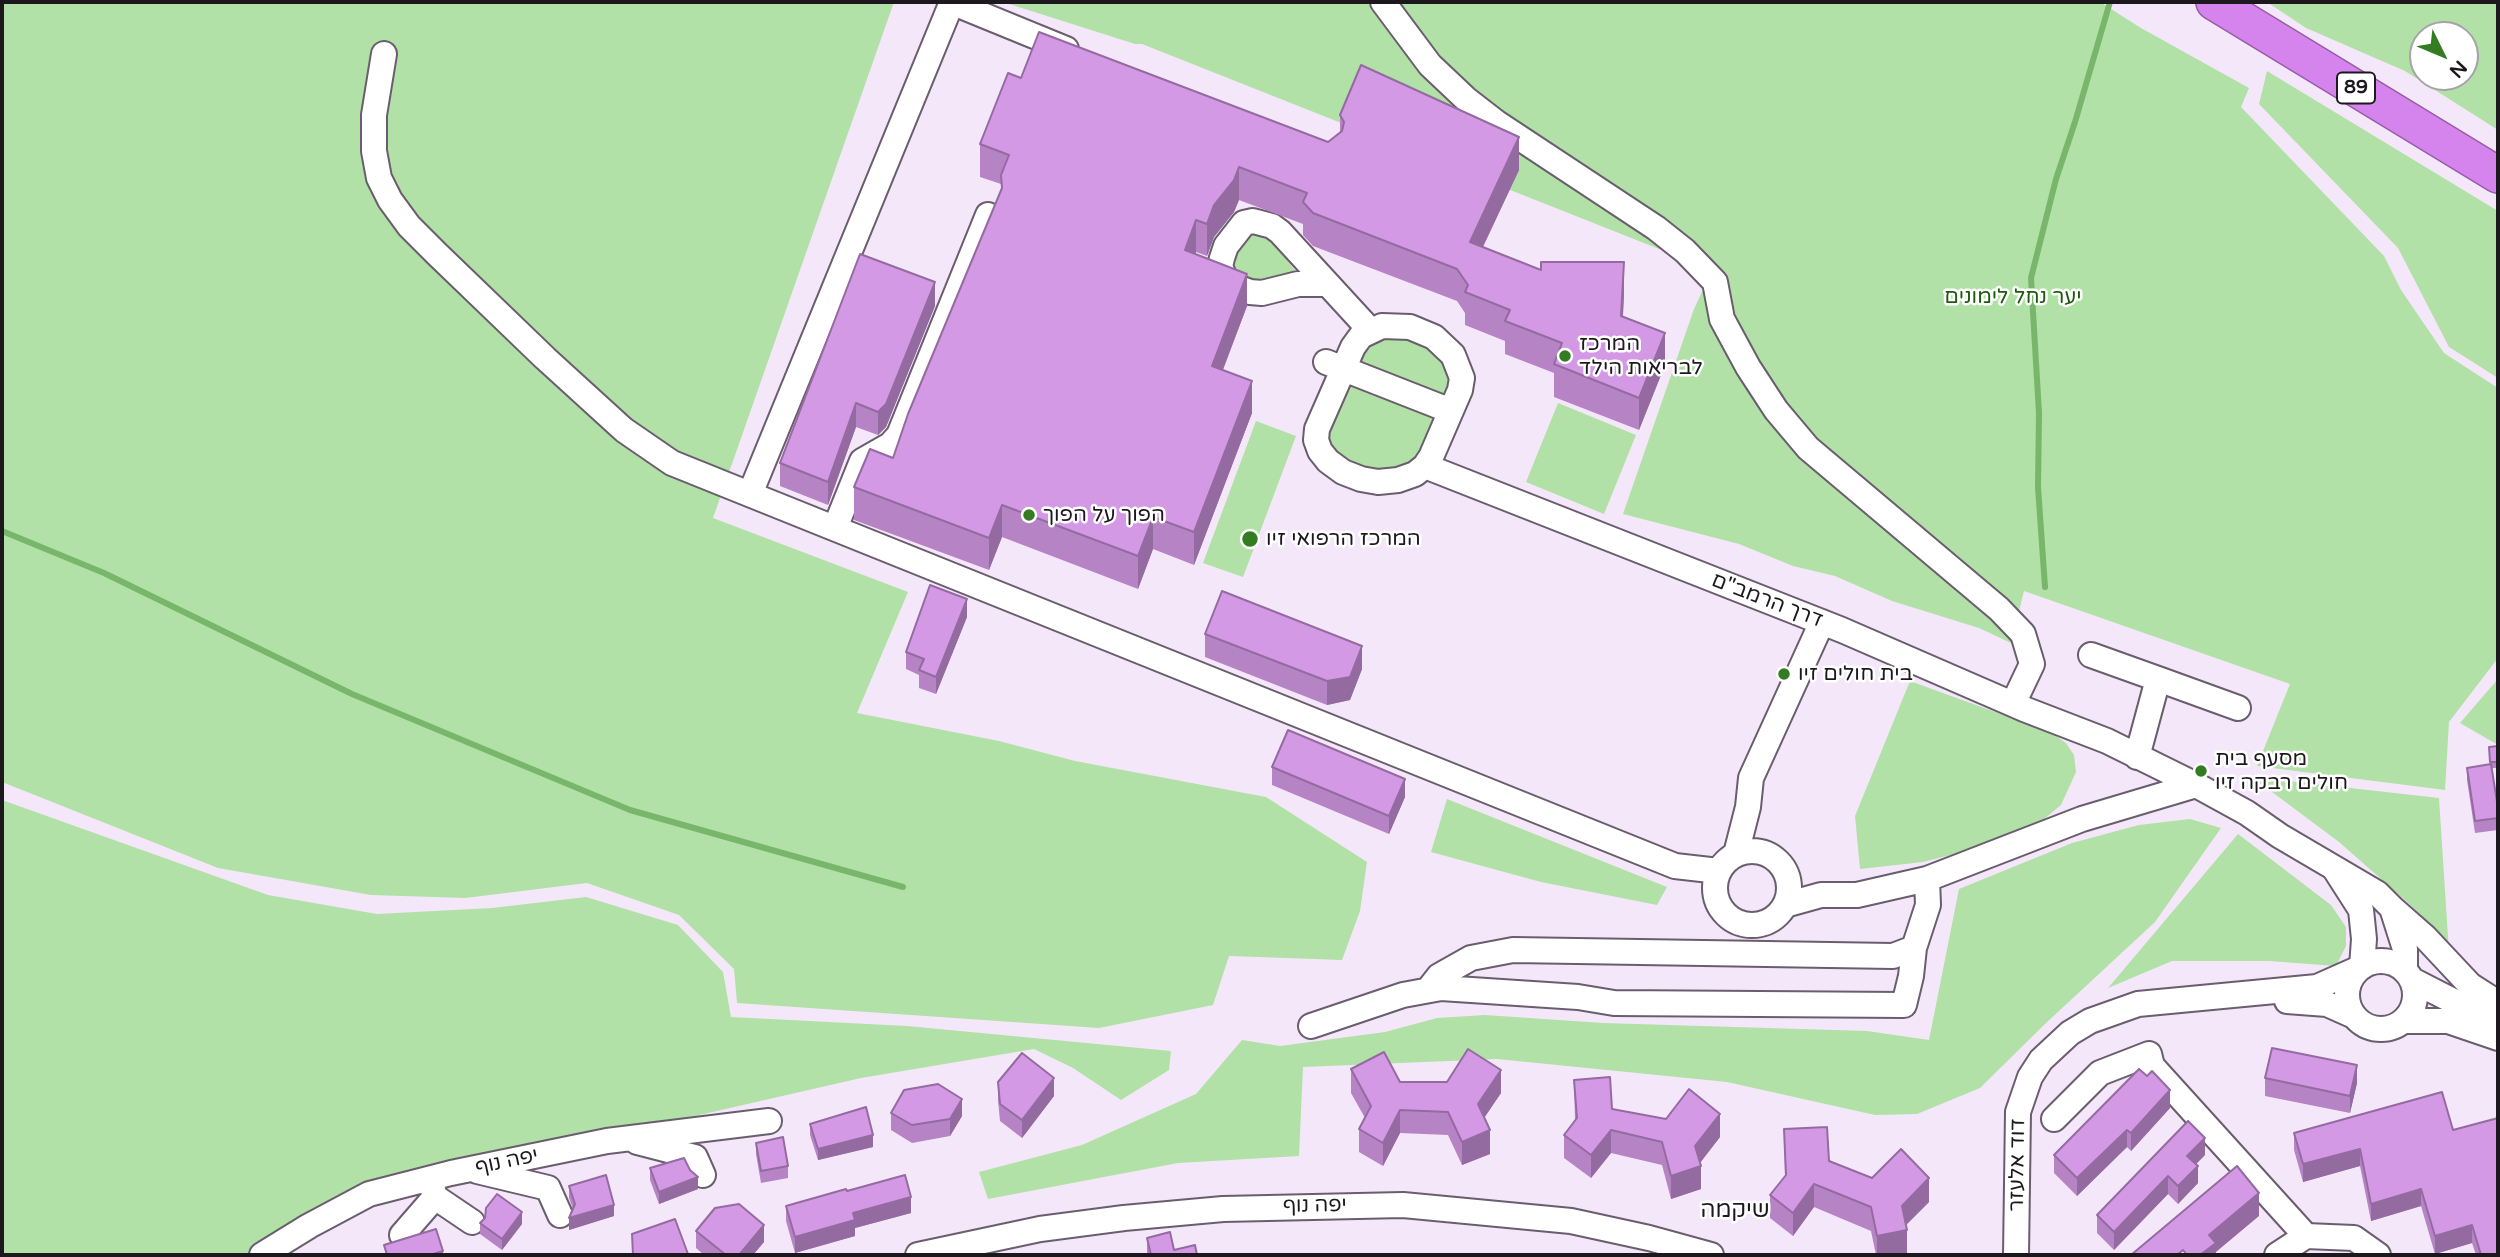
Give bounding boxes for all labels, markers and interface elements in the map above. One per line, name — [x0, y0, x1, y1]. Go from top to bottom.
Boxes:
north arrow — [2409, 21, 2479, 91]
text: N — [2445, 56, 2471, 82]
road number: 89 — [2337, 72, 2375, 104]
park label: יער נחל לימונים — [1944, 284, 2082, 310]
place label: המרכז לבריאות הילד — [1579, 331, 1703, 381]
marker: המרכז לבריאות הילד — [1557, 348, 1573, 364]
place label: הפוך על הפוך — [1043, 502, 1165, 528]
marker: הפוך על הפוך — [1021, 507, 1037, 523]
place label: המרכז הרפואי זיו — [1266, 526, 1421, 552]
marker: המרכז הרפואי זיו — [1240, 529, 1260, 549]
street label: דרך הרמב"ם — [1708, 568, 1826, 634]
place label: בית חולים זיו — [1798, 661, 1913, 687]
marker: בית חולים זיו — [1776, 666, 1792, 682]
place label: מסעף בית חולים רבקה זיו — [2215, 746, 2348, 796]
marker: מסעף בית חולים רבקה זיו — [2193, 763, 2209, 779]
street label: דוד אלעזר — [2005, 1118, 2031, 1212]
street label: יפה נוף — [473, 1143, 541, 1181]
street label: יפה נוף — [1283, 1193, 1347, 1219]
district label: שיקמה — [1700, 1197, 1770, 1225]

